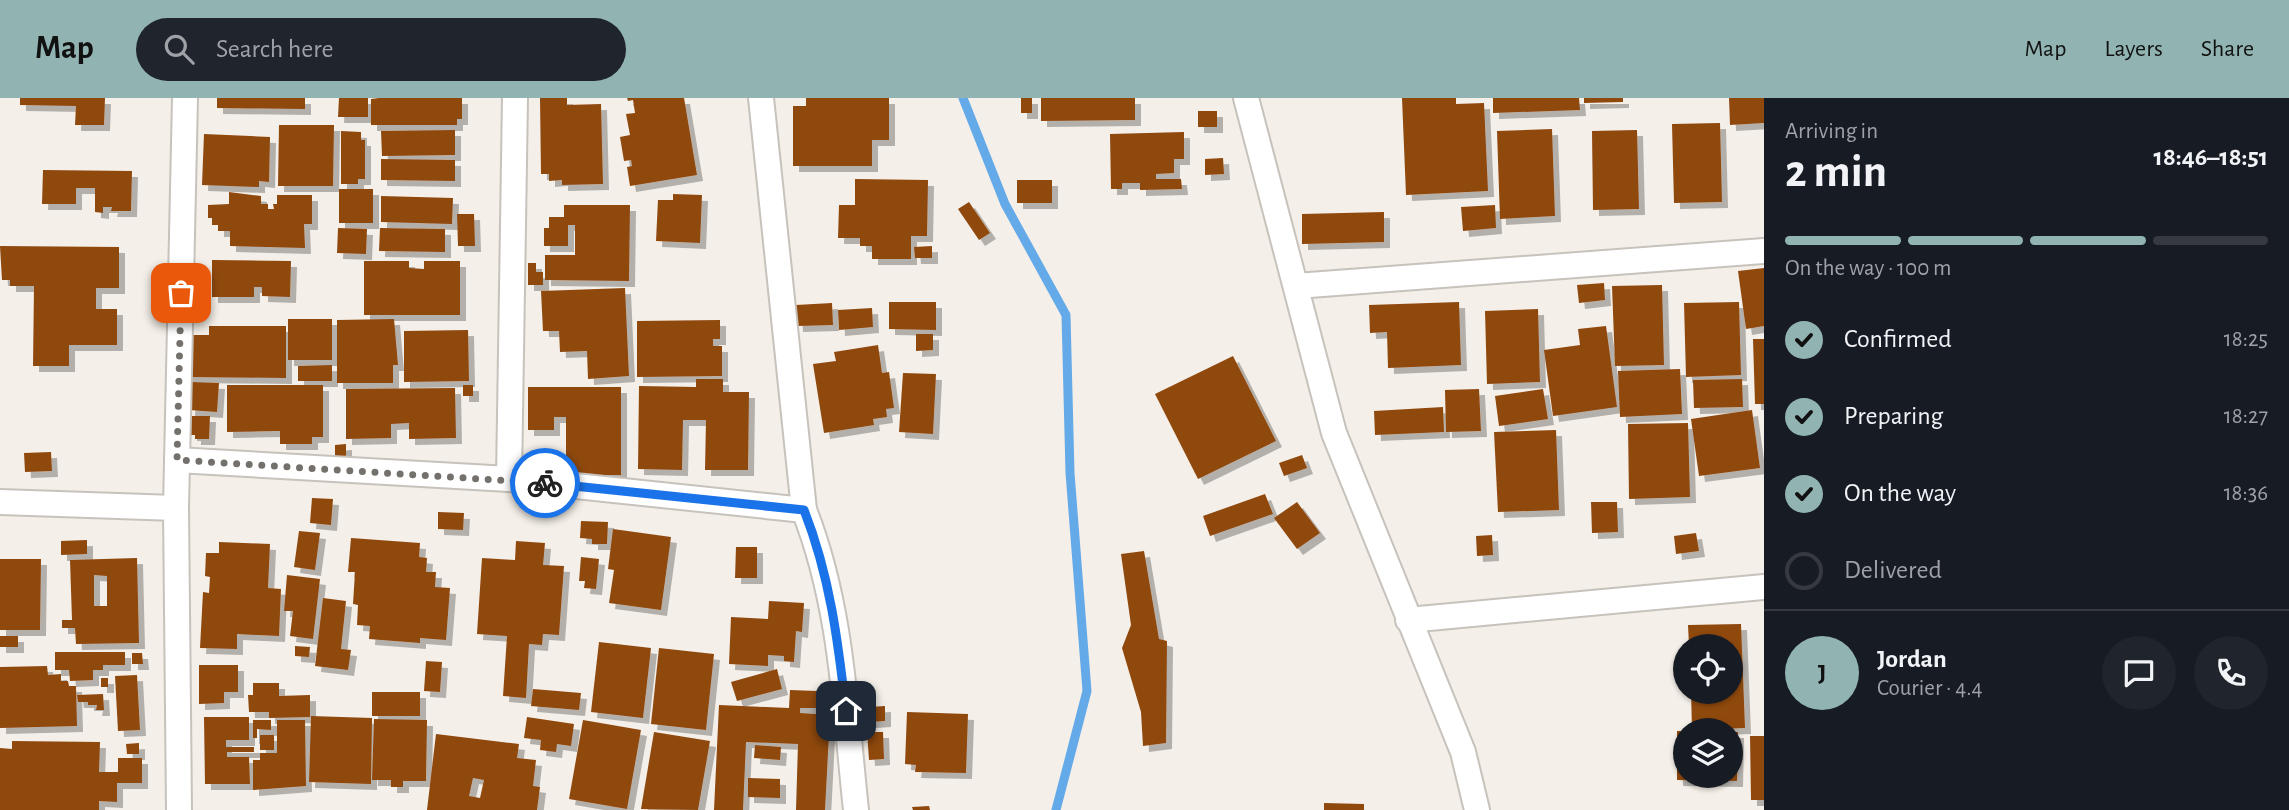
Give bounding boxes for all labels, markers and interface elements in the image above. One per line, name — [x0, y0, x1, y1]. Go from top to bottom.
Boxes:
search box — [136, 18, 626, 81]
icon: search — [160, 30, 198, 68]
text: Map — [35, 32, 94, 65]
text: Search here — [216, 36, 334, 62]
text: Map — [2024, 37, 2066, 61]
text: Layers — [2104, 37, 2163, 61]
text: Share — [2201, 37, 2254, 61]
text: Arriving in — [1785, 120, 1878, 143]
text: 18:46–18:51 — [2154, 144, 2268, 170]
text: 2 min — [1785, 149, 1887, 195]
text: On the way · 100 m — [1785, 257, 1952, 280]
pin — [151, 263, 211, 323]
icon: bag — [162, 274, 200, 312]
icon: check — [1785, 321, 1823, 359]
text: Confirmed — [1844, 326, 1952, 352]
text: 18:25 — [2224, 328, 2268, 351]
icon: check — [1785, 398, 1823, 436]
text: Preparing — [1844, 403, 1943, 429]
text: 18:27 — [2224, 405, 2268, 428]
courier — [510, 448, 580, 518]
icon: bike — [526, 464, 564, 502]
icon: check — [1785, 475, 1823, 513]
text: On the way — [1844, 480, 1956, 506]
text: 18:36 — [2224, 482, 2268, 505]
text: Delivered — [1844, 557, 1942, 583]
map controls — [1673, 634, 1743, 788]
button: locate — [1673, 634, 1743, 704]
button: chat — [2102, 636, 2176, 710]
button: phone — [2194, 636, 2268, 710]
text: Jordan — [1877, 646, 1947, 672]
text: J — [1818, 660, 1826, 686]
text: Courier · 4.4 — [1877, 677, 1983, 700]
pin — [816, 681, 876, 741]
icon: home — [827, 692, 865, 730]
button: layers — [1673, 718, 1743, 788]

